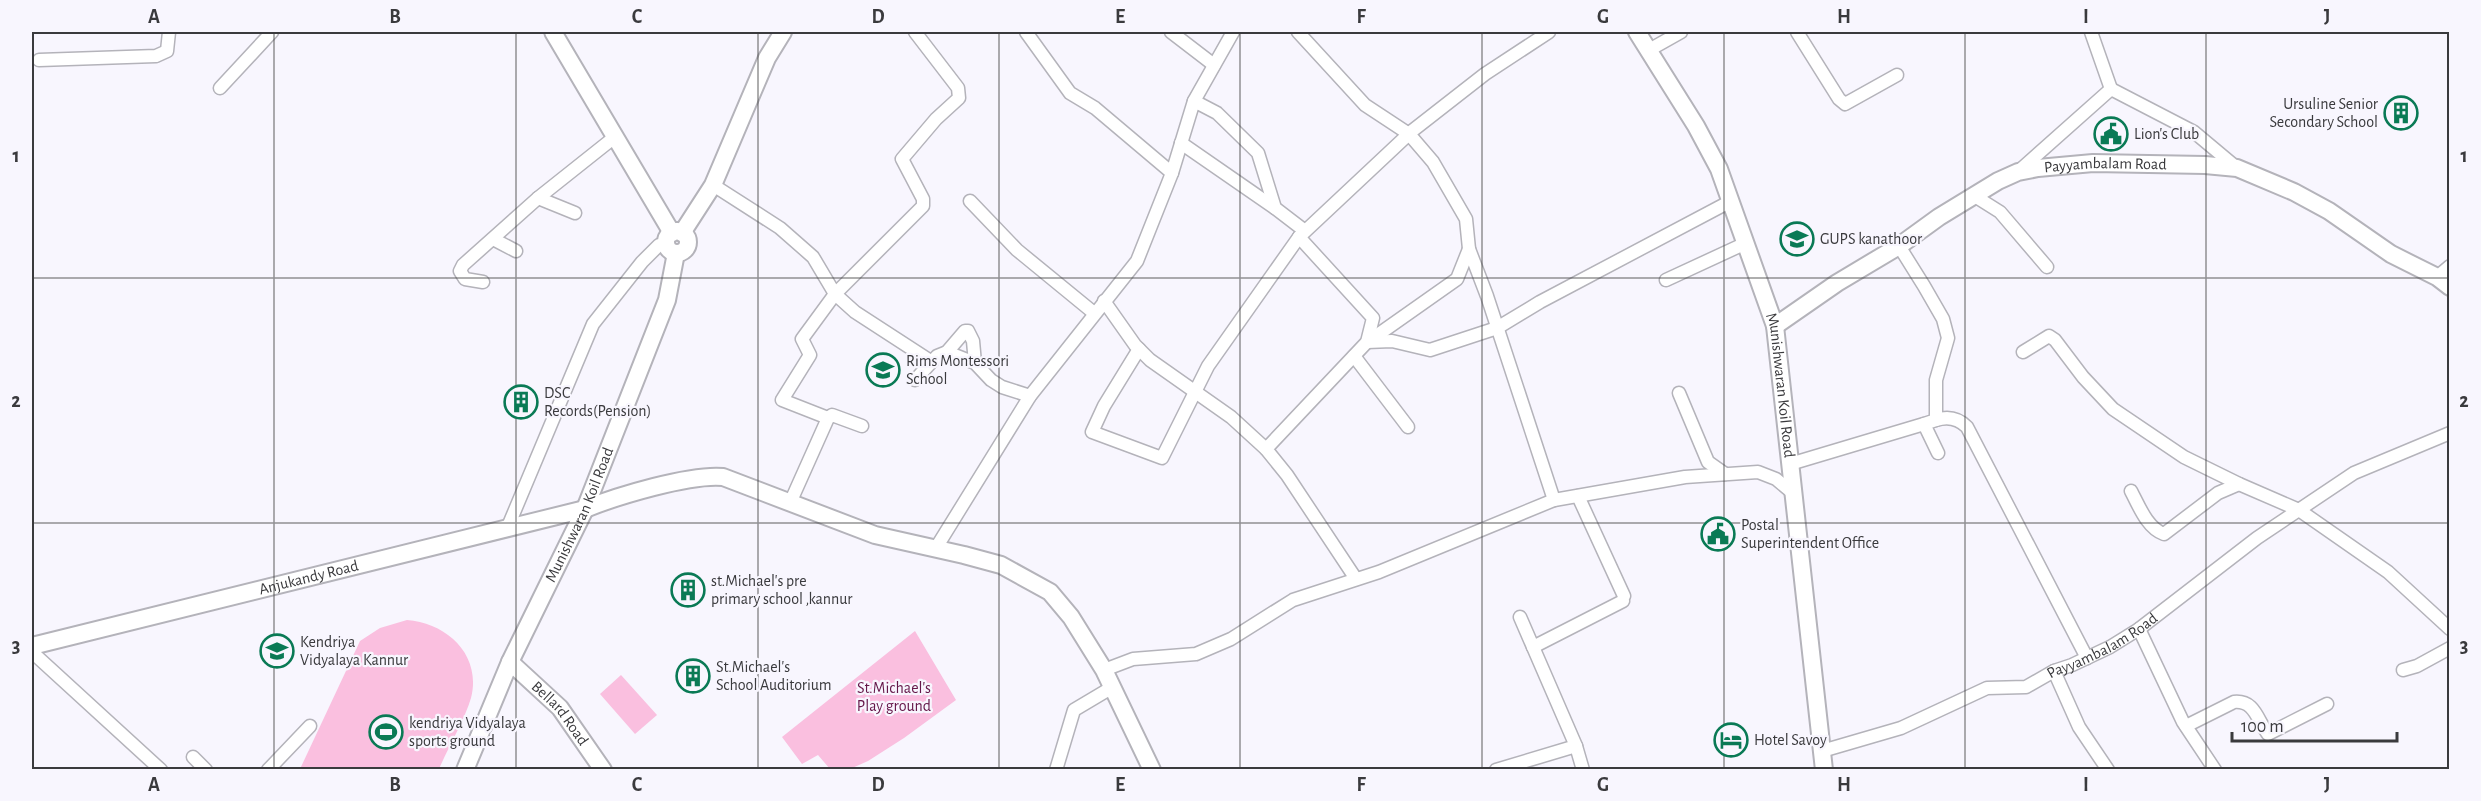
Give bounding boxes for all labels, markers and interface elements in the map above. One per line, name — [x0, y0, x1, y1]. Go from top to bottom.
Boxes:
text: A — [148, 7, 160, 27]
text: B — [389, 7, 401, 27]
text: C — [632, 7, 643, 27]
text: D — [871, 7, 885, 27]
text: E — [1115, 7, 1125, 27]
text: F — [1356, 7, 1366, 27]
text: G — [1597, 7, 1609, 27]
text: H — [1837, 7, 1851, 27]
text: I — [2083, 7, 2089, 27]
text: J — [2324, 7, 2330, 27]
building icon: Ursuline Senior Secondary School — [2383, 95, 2419, 131]
place label: Ursuline Senior Secondary School — [2270, 96, 2379, 131]
public building icon: Lion's Club — [2093, 116, 2129, 152]
place label: Lion's Club — [2134, 126, 2199, 142]
text: 1 — [12, 146, 20, 166]
text: 1 — [2460, 146, 2468, 166]
street label: Payyambalam Road — [2043, 155, 2167, 175]
school or university icon: GUPS kanathoor — [1779, 221, 1815, 257]
place label: GUPS kanathoor — [1820, 231, 1923, 247]
street label: Munishwaran Koil Road — [1763, 311, 1797, 459]
school or university icon: Rims Montessori School — [865, 352, 901, 388]
place label: Rims Montessori School — [906, 353, 1009, 387]
building icon: DSC Records(Pension) — [503, 384, 539, 420]
place label: DSC Records(Pension) — [544, 385, 651, 419]
text: 2 — [11, 391, 21, 411]
text: 2 — [2459, 391, 2469, 411]
street label: Munishwaran Koil Road — [542, 445, 616, 585]
public building icon: Postal Superintendent Office — [1700, 516, 1736, 552]
place label: Postal Superintendent Office — [1741, 517, 1879, 551]
street label: Anjukandy Road — [257, 557, 360, 597]
building icon: st.Michael's pre primary school ,kannur — [670, 572, 706, 608]
place label: st.Michael's pre primary school ,kannur — [711, 573, 853, 608]
street label: Payyambalam Road — [2044, 610, 2160, 681]
school or university icon: Kendriya Vidyalaya Kannur — [259, 633, 295, 669]
place label: Kendriya Vidyalaya Kannur — [300, 634, 409, 669]
text: 3 — [12, 636, 20, 656]
text: 3 — [2460, 636, 2468, 656]
building icon: St.Michael's School Auditorium — [675, 658, 711, 694]
place label: St.Michael's School Auditorium — [716, 659, 832, 693]
street label: Bellard Road — [529, 678, 591, 748]
park label: St.Michael's Play ground — [857, 680, 931, 715]
scale bar — [2232, 705, 2397, 743]
sports icon: kendriya Vidyalaya sports ground — [368, 714, 404, 750]
place label: kendriya Vidyalaya sports ground — [409, 715, 526, 749]
text: 100 m — [2241, 718, 2284, 736]
hotel icon: Hotel Savoy — [1713, 722, 1749, 758]
place label: Hotel Savoy — [1754, 732, 1827, 749]
text: A — [148, 775, 160, 795]
text: B — [389, 775, 401, 795]
text: C — [632, 775, 643, 795]
text: D — [871, 775, 885, 795]
text: E — [1115, 775, 1125, 795]
text: F — [1356, 775, 1366, 795]
text: G — [1597, 775, 1609, 795]
text: H — [1837, 775, 1851, 795]
text: I — [2083, 775, 2089, 795]
text: J — [2324, 775, 2330, 795]

